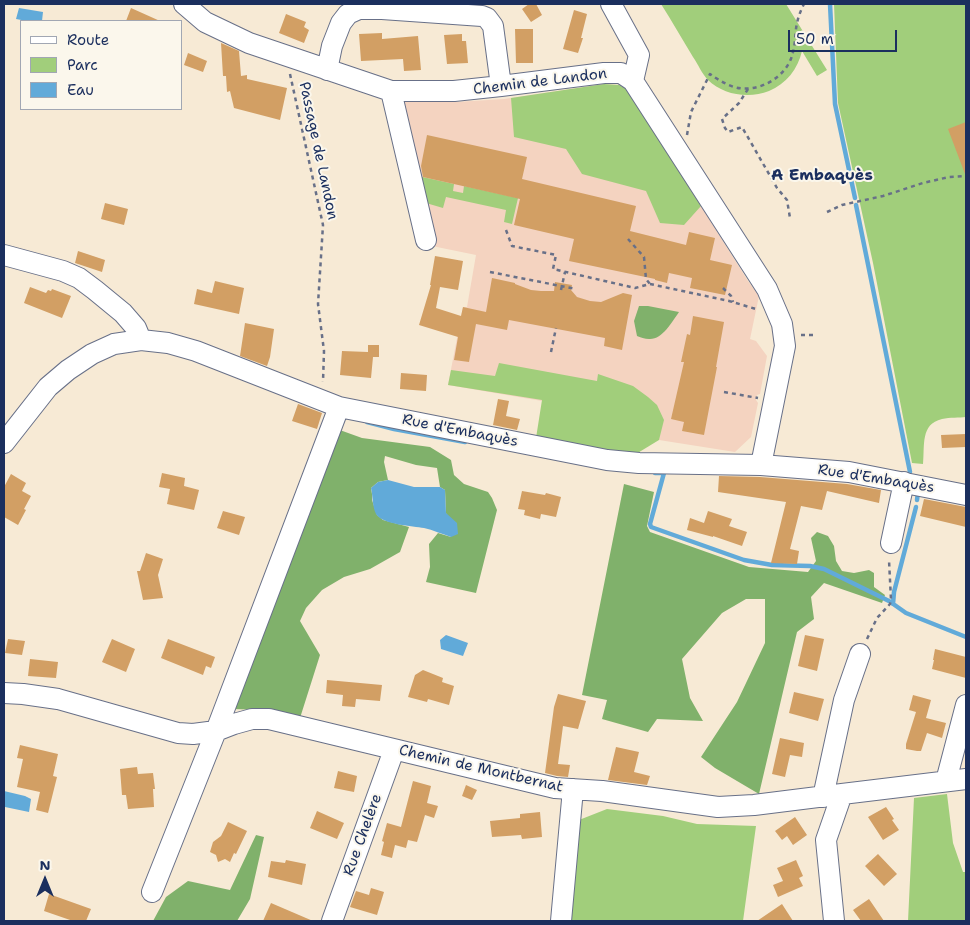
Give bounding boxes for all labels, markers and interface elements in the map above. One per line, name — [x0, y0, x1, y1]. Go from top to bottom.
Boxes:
legend — [20, 20, 182, 110]
scale bar — [790, 20, 899, 52]
text: 50 m — [796, 29, 834, 49]
text: Route — [67, 30, 109, 50]
text: Parc — [67, 55, 98, 75]
street label: Chemin de Landon — [472, 65, 608, 99]
text: Eau — [67, 80, 94, 100]
street label: Passage de Landon — [295, 80, 341, 222]
district label: A Embaquès — [771, 166, 873, 186]
street label: Rue d'Embaquès — [400, 411, 520, 451]
street label: Rue d'Embaquès — [816, 461, 936, 497]
street label: Chemin de Montbernat — [397, 741, 565, 797]
street label: Rue Chelère — [340, 792, 386, 878]
north arrow — [20, 855, 70, 905]
text: N — [39, 856, 51, 874]

